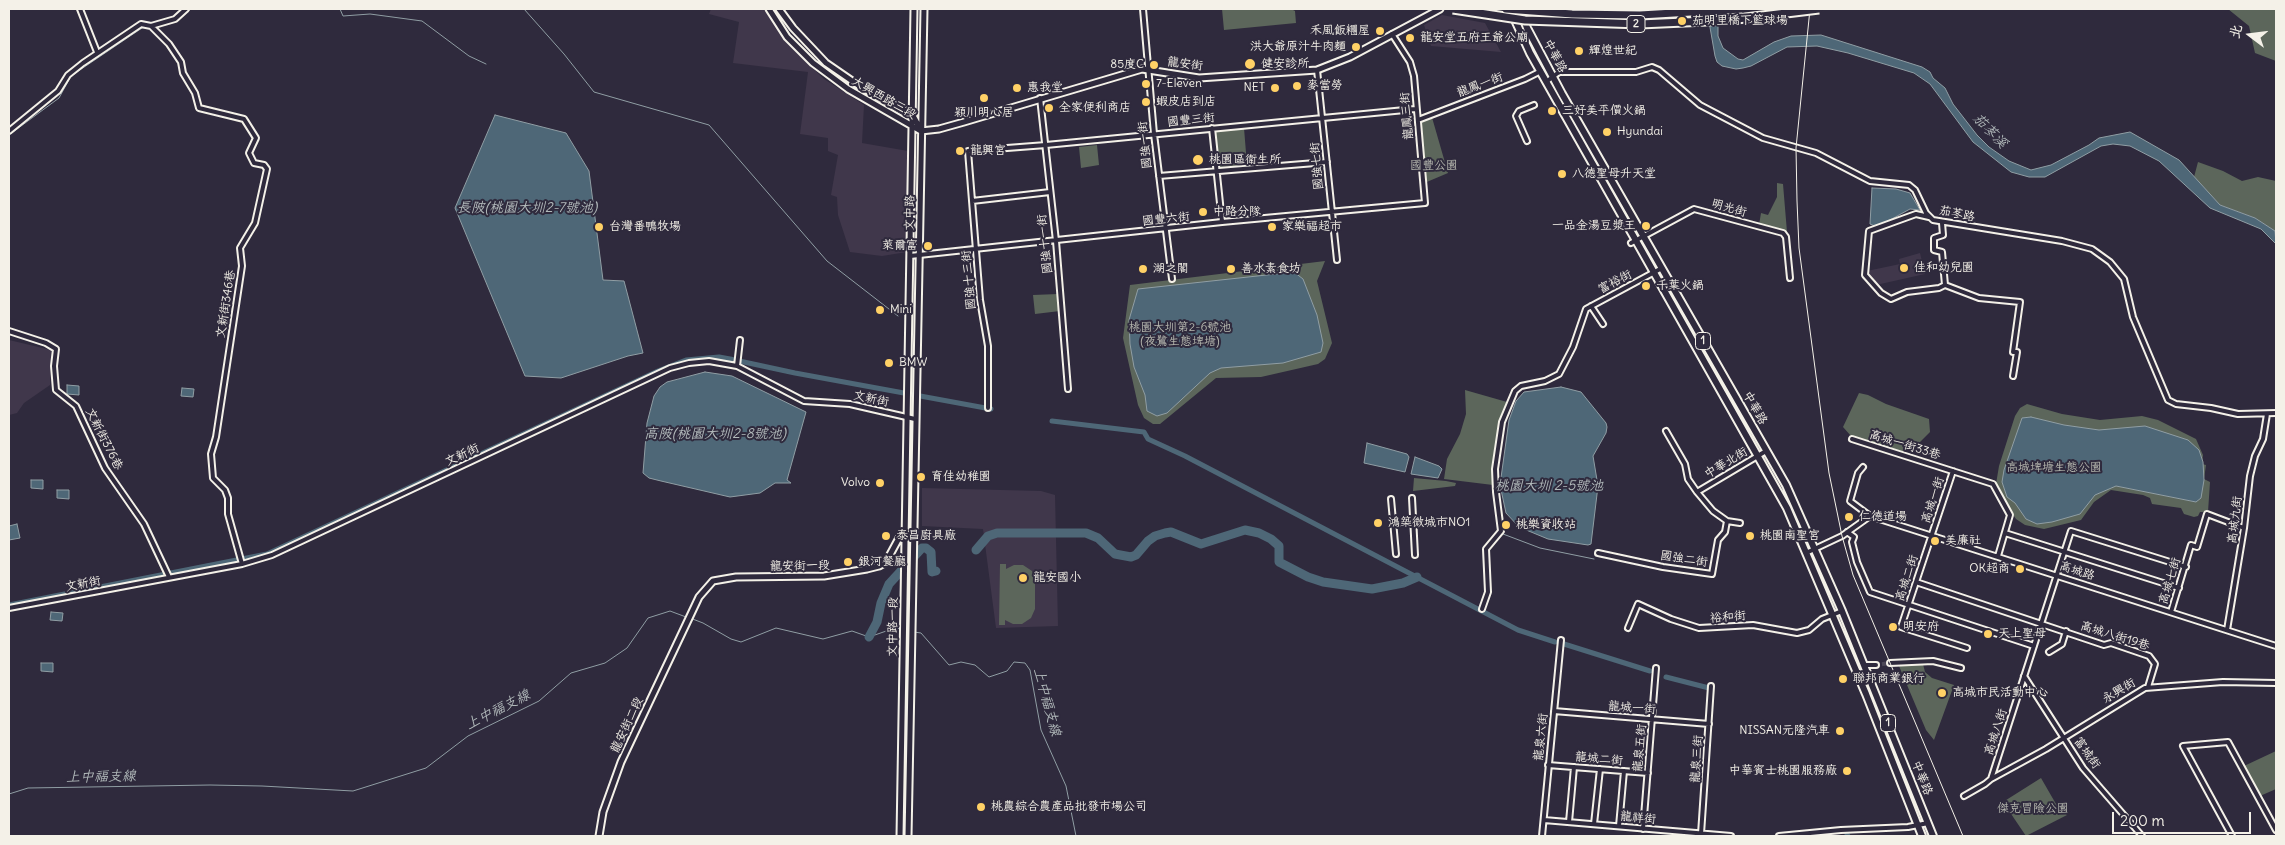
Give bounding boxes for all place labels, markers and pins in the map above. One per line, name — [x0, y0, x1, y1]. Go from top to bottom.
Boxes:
place label: 茄明里橋下籃球場 — [1692, 14, 1788, 28]
marker: 茄明里橋下籃球場 — [1676, 15, 1688, 27]
place label: 禾風飯糰屋 — [1310, 24, 1370, 38]
marker: 禾風飯糰屋 — [1374, 25, 1386, 37]
place label: 龍安堂五府王爺公廟 — [1420, 31, 1528, 45]
marker: 龍安堂五府王爺公廟 — [1404, 32, 1416, 44]
place label: 洪大爺原汁牛肉麵 — [1250, 40, 1346, 54]
marker: 洪大爺原汁牛肉麵 — [1350, 41, 1362, 53]
place label: 輝煌世紀 — [1589, 44, 1637, 58]
marker: 輝煌世紀 — [1573, 45, 1585, 57]
marker: 健安診所 — [1243, 57, 1257, 71]
place label: 健安診所 — [1261, 57, 1309, 71]
place label: 85度C — [1110, 58, 1144, 72]
marker: 85度C — [1148, 59, 1160, 71]
place label: 7-Eleven — [1156, 77, 1202, 91]
marker: 7-Eleven — [1140, 78, 1152, 90]
place label: 麥當勞 — [1307, 79, 1343, 93]
marker: 麥當勞 — [1291, 80, 1303, 92]
place label: 惠我堂 — [1027, 81, 1063, 95]
place label: NET — [1243, 81, 1265, 95]
marker: 惠我堂 — [1011, 82, 1023, 94]
marker: NET — [1269, 82, 1281, 94]
marker: 穎川明心居 — [978, 92, 990, 104]
place label: 蝦皮店到店 — [1156, 95, 1216, 109]
marker: 蝦皮店到店 — [1140, 96, 1152, 108]
place label: 全家便利商店 — [1059, 101, 1131, 115]
marker: 全家便利商店 — [1043, 102, 1055, 114]
place label: 三好美平價火鍋 — [1562, 104, 1646, 118]
marker: 三好美平價火鍋 — [1546, 105, 1558, 117]
place label: 穎川明心居 — [954, 106, 1014, 120]
place label: Hyundai — [1617, 125, 1663, 139]
marker: Hyundai — [1601, 126, 1613, 138]
place label: 龍興宮 — [970, 144, 1006, 158]
marker: 龍興宮 — [954, 145, 966, 157]
marker: 桃園區衛生所 — [1191, 153, 1205, 167]
place label: 桃園區衛生所 — [1209, 153, 1281, 167]
place label: 八德聖母升天堂 — [1572, 167, 1656, 181]
marker: 八德聖母升天堂 — [1556, 168, 1568, 180]
place label: 中路分隊 — [1213, 205, 1261, 219]
marker: 中路分隊 — [1197, 206, 1209, 218]
place label: 一品金湯豆漿王 — [1552, 219, 1636, 233]
place label: 台灣番鴨牧場 — [609, 220, 681, 234]
place label: 家樂福超市 — [1282, 220, 1342, 234]
marker: 一品金湯豆漿王 — [1640, 220, 1652, 232]
marker: 台灣番鴨牧場 — [593, 221, 605, 233]
marker: 家樂福超市 — [1266, 221, 1278, 233]
place label: 萊爾富 — [882, 239, 918, 253]
marker: 萊爾富 — [922, 240, 934, 252]
place label: 佳和幼兒園 — [1914, 261, 1974, 275]
place label: 湖之閣 — [1153, 262, 1189, 276]
place label: 善水素食坊 — [1241, 262, 1301, 276]
marker: 佳和幼兒園 — [1898, 262, 1910, 274]
marker: 湖之閣 — [1137, 263, 1149, 275]
marker: 善水素食坊 — [1225, 263, 1237, 275]
place label: 千葉火鍋 — [1656, 279, 1704, 293]
marker: 千葉火鍋 — [1640, 280, 1652, 292]
place label: Mini — [890, 303, 912, 317]
marker: Mini — [874, 304, 886, 316]
place label: BMW — [899, 356, 928, 370]
marker: BMW — [883, 357, 895, 369]
place label: 育佳幼稚園 — [931, 470, 991, 484]
marker: 育佳幼稚園 — [915, 471, 927, 483]
place label: Volvo — [841, 476, 870, 490]
marker: Volvo — [874, 477, 886, 489]
place label: 仁德道場 — [1859, 510, 1907, 524]
marker: 仁德道場 — [1843, 511, 1855, 523]
place label: 鴻築微城市NO1 — [1388, 516, 1470, 530]
marker: 鴻築微城市NO1 — [1372, 517, 1384, 529]
place label: 桃樂資收站 — [1516, 518, 1576, 532]
marker: 桃樂資收站 — [1500, 519, 1512, 531]
place label: 泰昌廚具廠 — [896, 529, 956, 543]
place label: 桃園南聖宮 — [1760, 529, 1820, 543]
marker: 泰昌廚具廠 — [880, 530, 892, 542]
marker: 桃園南聖宮 — [1744, 530, 1756, 542]
place label: 美廉社 — [1945, 534, 1981, 548]
marker: 美廉社 — [1929, 535, 1941, 547]
place label: 銀河餐廳 — [858, 555, 906, 569]
marker: 銀河餐廳 — [842, 556, 854, 568]
place label: OK超商 — [1969, 562, 2010, 576]
marker: OK超商 — [2014, 563, 2026, 575]
place label: 龍安國小 — [1033, 571, 1081, 585]
marker: 龍安國小 — [1017, 572, 1029, 584]
place label: 明安府 — [1903, 620, 1939, 634]
marker: 明安府 — [1887, 621, 1899, 633]
place label: 天上聖母 — [1998, 627, 2046, 641]
marker: 天上聖母 — [1982, 628, 1994, 640]
place label: 聯邦商業銀行 — [1853, 672, 1925, 686]
marker: 聯邦商業銀行 — [1837, 673, 1849, 685]
place label: 高城市民活動中心 — [1952, 686, 2048, 700]
marker: 高城市民活動中心 — [1936, 687, 1948, 699]
place label: NISSAN元隆汽車 — [1739, 724, 1830, 738]
marker: NISSAN元隆汽車 — [1834, 725, 1846, 737]
place label: 中華賓士桃園服務廠 — [1729, 764, 1837, 778]
marker: 中華賓士桃園服務廠 — [1841, 765, 1853, 777]
place label: 桃農綜合農產品批發市場公司 — [991, 800, 1147, 814]
marker: 桃農綜合農產品批發市場公司 — [975, 801, 987, 813]

